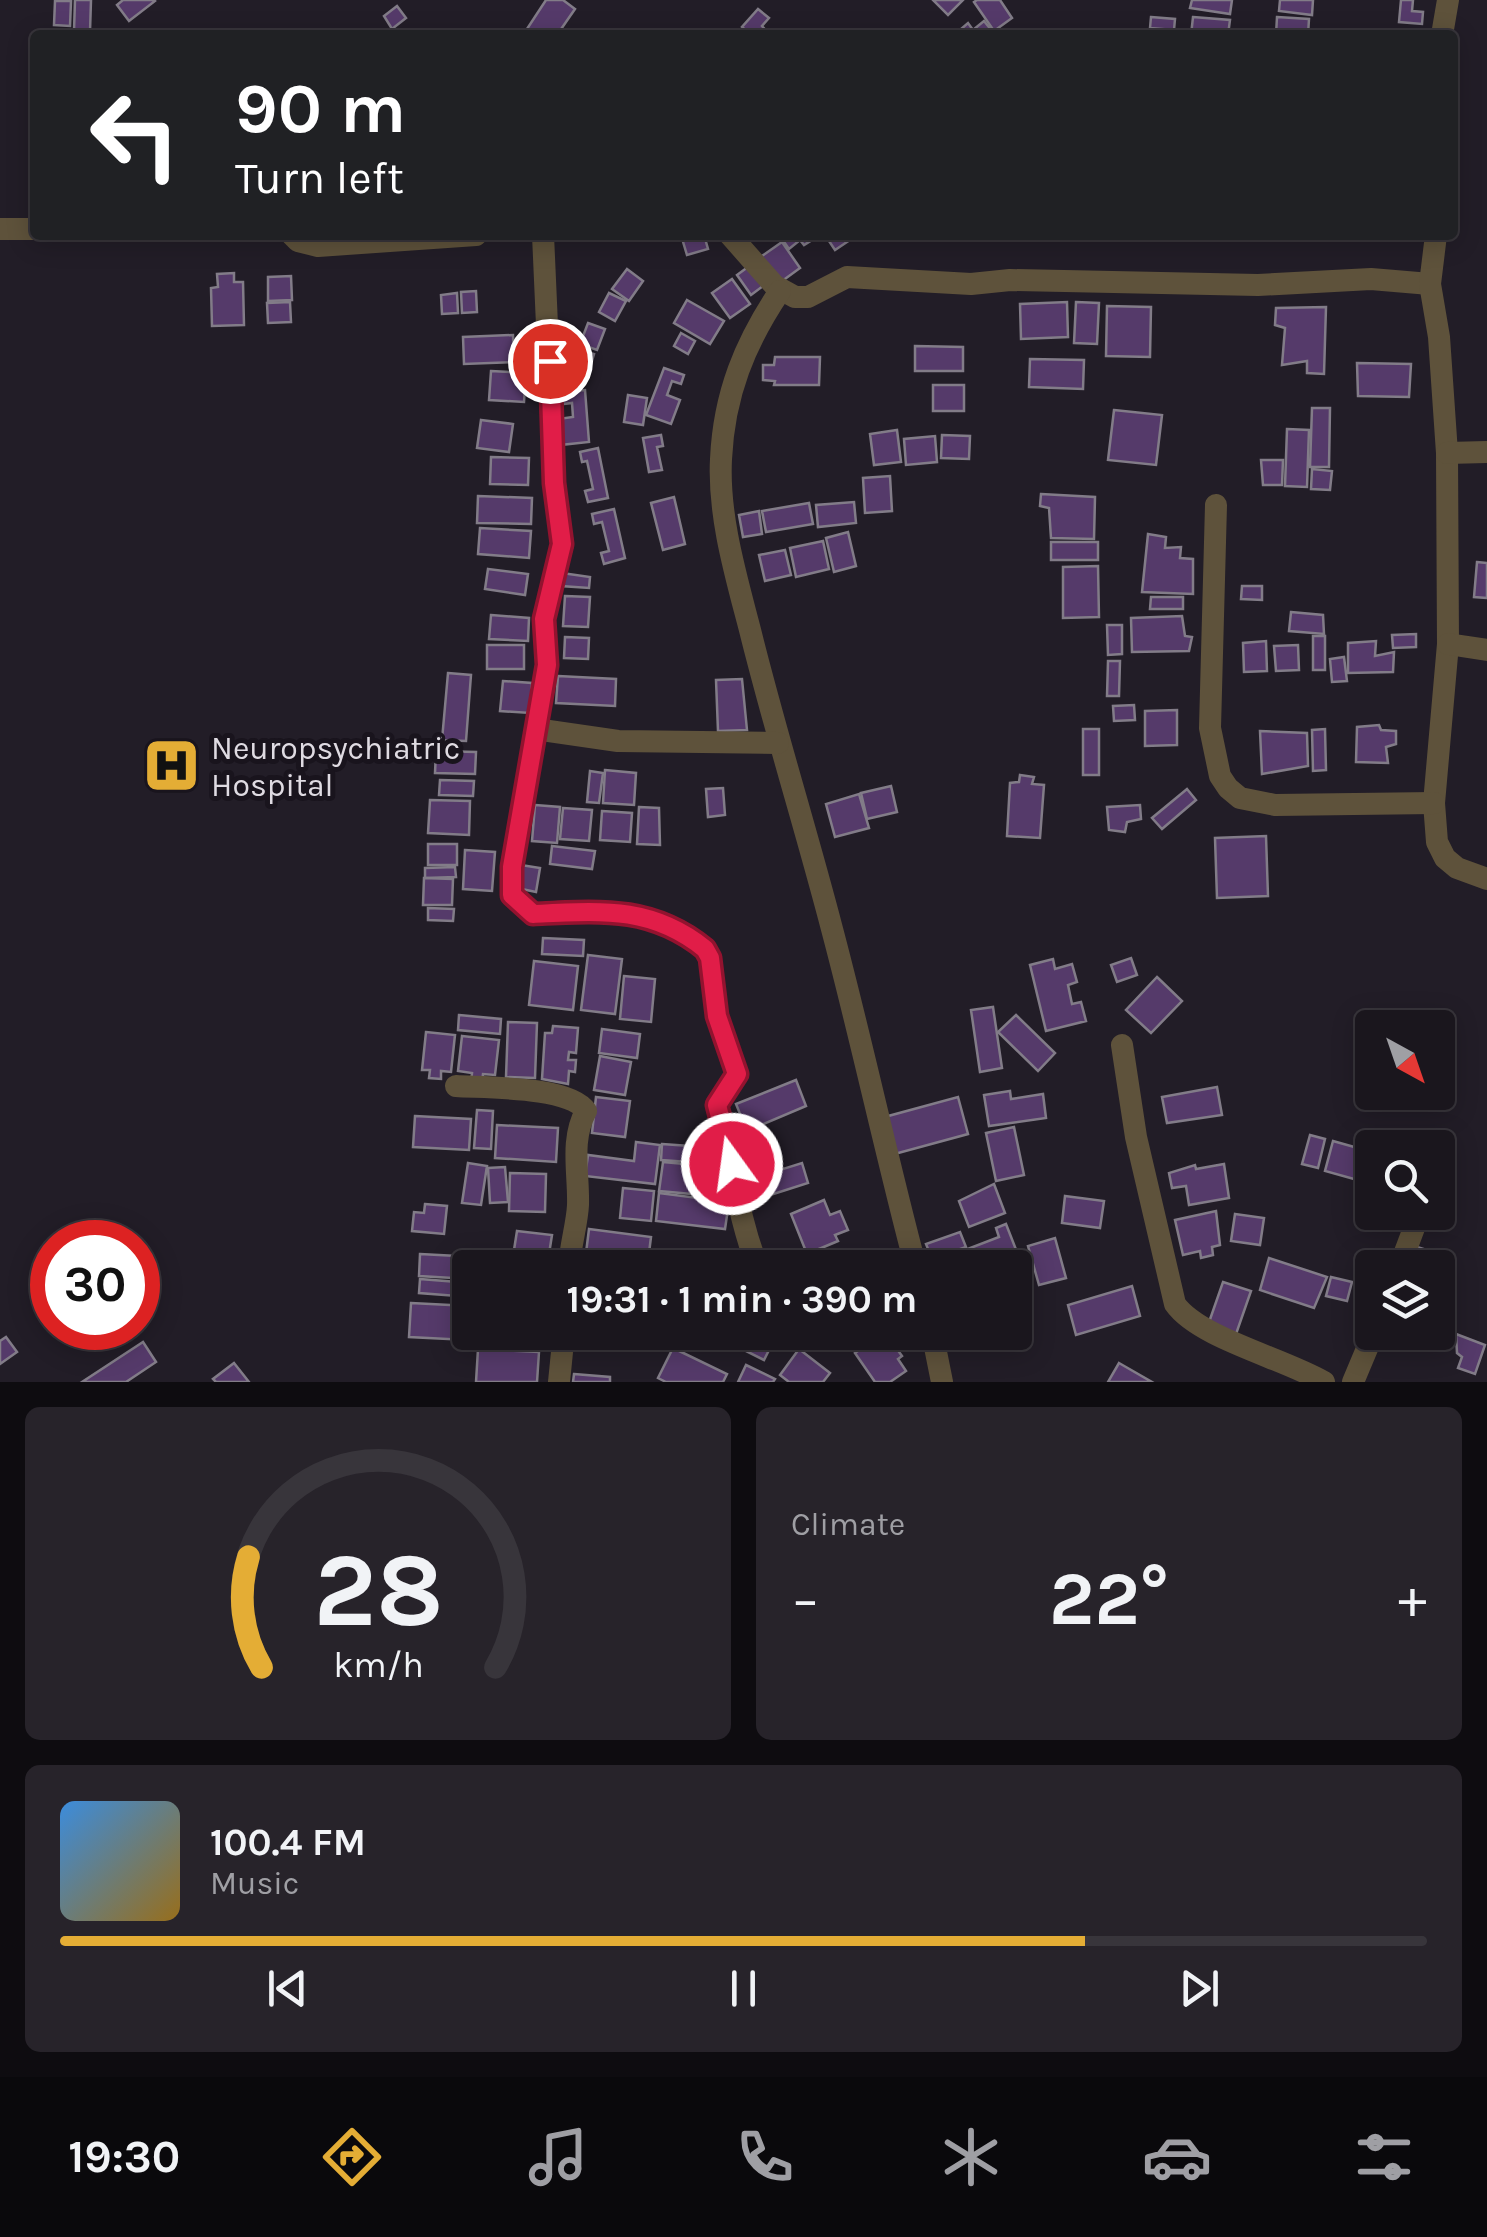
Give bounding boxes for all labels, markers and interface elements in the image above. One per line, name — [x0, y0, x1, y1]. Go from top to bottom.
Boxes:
text: 90 m — [235, 68, 406, 150]
icon: left — [70, 70, 200, 200]
text: Turn left — [235, 152, 404, 204]
pin — [508, 319, 593, 404]
icon: arrive — [523, 334, 578, 389]
place label: Neuropsychiatric Hospital — [211, 730, 460, 804]
hospital icon: Neuropsychiatric Hospital — [142, 736, 202, 796]
north arrow — [1355, 1010, 1455, 1110]
map controls — [1355, 1010, 1455, 1350]
position arrow — [680, 1112, 784, 1216]
button: search — [1355, 1130, 1455, 1230]
speed limit sign: 30 — [30, 1220, 160, 1350]
button: layers — [1355, 1250, 1455, 1350]
text: 19:31 · 1 min · 390 m — [567, 1277, 917, 1322]
text: Climate — [791, 1506, 905, 1543]
text: 28 — [313, 1530, 443, 1651]
text: 22° — [1049, 1555, 1169, 1643]
text: − — [791, 1567, 820, 1631]
text: + — [1398, 1567, 1427, 1631]
text: km/h — [333, 1644, 423, 1686]
text: 100.4 FM — [210, 1820, 366, 1865]
text: Music — [210, 1865, 299, 1902]
icon: previous — [260, 1961, 315, 2016]
icon: pause — [716, 1961, 771, 2016]
icon: next — [1172, 1961, 1227, 2016]
icon: directions — [317, 2122, 387, 2192]
icon: music — [523, 2122, 593, 2192]
icon: phone — [730, 2122, 800, 2192]
icon: climate — [936, 2122, 1006, 2192]
icon: car — [1142, 2122, 1212, 2192]
icon: filters — [1349, 2122, 1419, 2192]
text: 19:30 — [68, 2131, 180, 2183]

